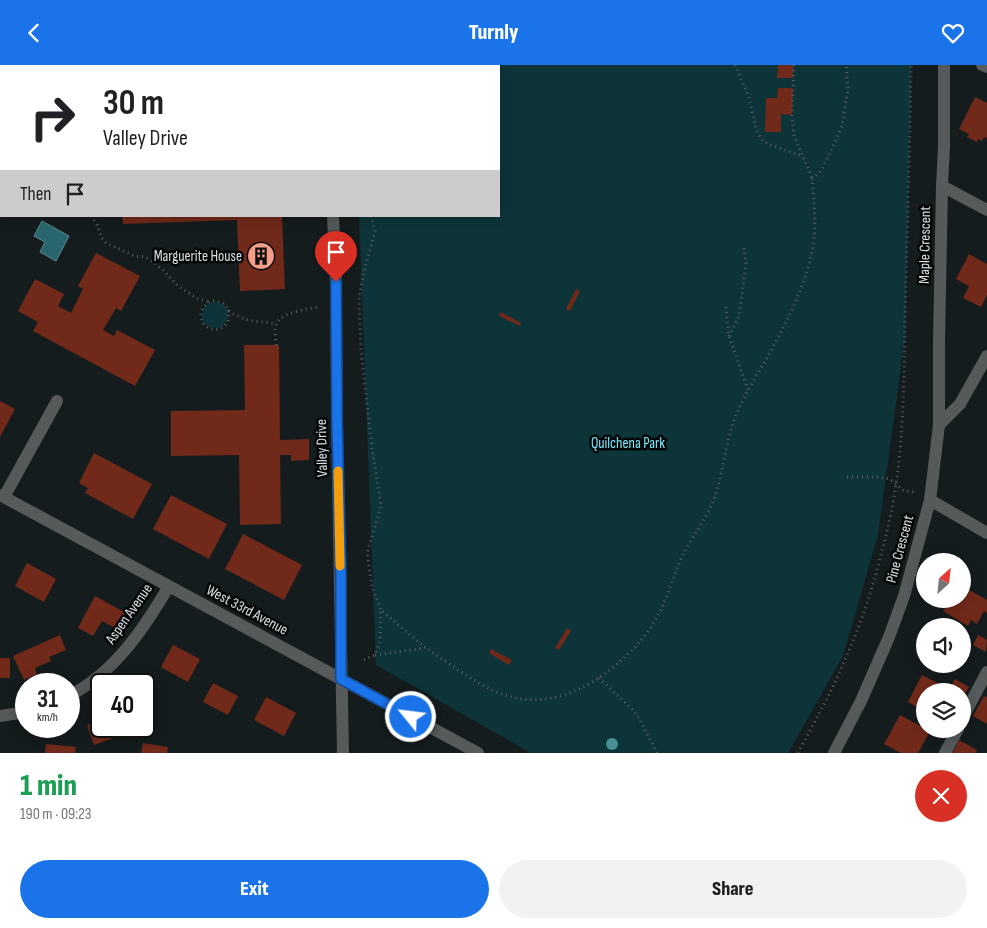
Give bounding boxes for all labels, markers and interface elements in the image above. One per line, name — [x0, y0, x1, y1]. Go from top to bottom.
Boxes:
icon: back — [20, 19, 48, 47]
text: Turnly — [469, 19, 518, 46]
icon: heart — [939, 19, 967, 47]
text: 30 m — [103, 82, 164, 125]
icon: right — [20, 85, 85, 150]
text: Valley Drive — [103, 125, 188, 152]
icon: arrive — [61, 180, 89, 208]
text: Then — [20, 183, 51, 206]
street label: Maple Crescent — [915, 205, 935, 284]
pin — [315, 231, 357, 282]
icon: arrive — [322, 238, 350, 266]
building icon: Marguerite House — [246, 241, 276, 271]
place label: Marguerite House — [154, 247, 242, 266]
street label: Valley Drive — [312, 419, 332, 477]
park label: Quilchena Park — [591, 434, 665, 453]
street label: Pine Crescent — [882, 512, 918, 585]
north arrow — [916, 553, 971, 607]
map controls — [916, 553, 971, 738]
street label: Aspen Avenue — [101, 580, 157, 649]
street label: West 33rd Avenue — [203, 581, 291, 639]
button: sound — [916, 618, 971, 673]
speed limit sign: 40 — [90, 673, 155, 738]
button: layers — [916, 683, 971, 738]
text: 31 — [37, 684, 58, 715]
position arrow — [384, 690, 436, 742]
text: km/h — [37, 710, 58, 725]
text: 1 min — [20, 768, 77, 804]
button: close — [915, 770, 967, 822]
text: 190 m · 09:23 — [20, 805, 92, 824]
button: Exit — [20, 860, 489, 918]
button: Share — [499, 860, 967, 918]

